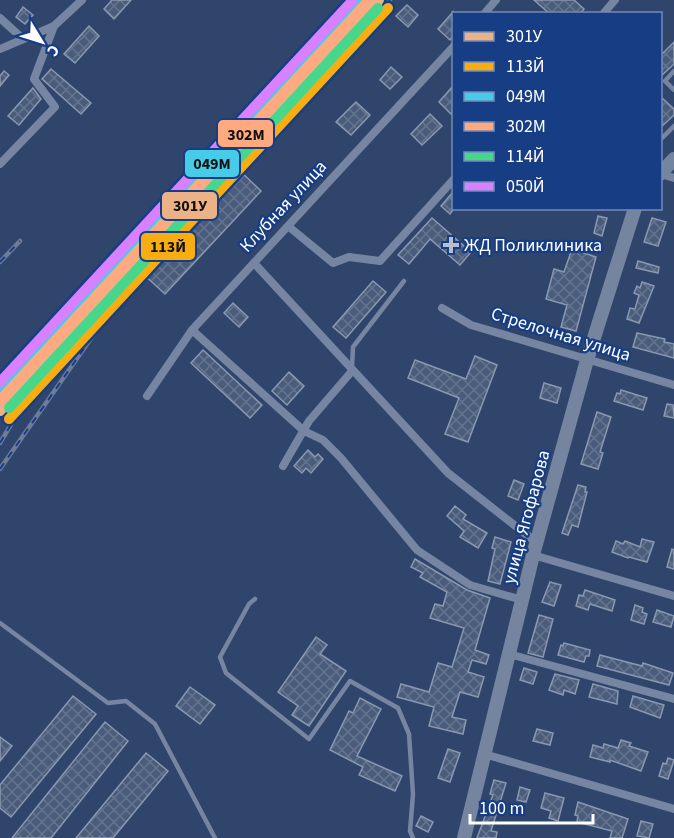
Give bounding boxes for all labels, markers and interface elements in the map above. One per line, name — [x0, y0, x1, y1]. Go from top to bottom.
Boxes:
north arrow — [12, 12, 72, 72]
legend — [452, 12, 662, 210]
text: 301У — [506, 24, 543, 49]
text: С — [41, 40, 65, 61]
text: 113Й — [506, 54, 545, 79]
text: 049М — [506, 84, 546, 109]
text: 302М — [506, 114, 546, 139]
line badge: 302М — [217, 119, 274, 148]
text: 302М — [227, 124, 265, 146]
text: 114Й — [506, 144, 545, 169]
line badge: 049М — [184, 149, 240, 178]
text: 049М — [193, 153, 231, 175]
street label: Клубная улица — [234, 155, 333, 258]
text: 050Й — [506, 174, 545, 199]
line badge: 301У — [161, 191, 218, 220]
text: 301У — [173, 195, 207, 217]
line badge: 113Й — [140, 232, 196, 261]
place label: ЖД Поликлиника — [464, 233, 602, 258]
text: 113Й — [150, 236, 186, 258]
marker: ЖД Поликлиника — [442, 236, 460, 254]
street label: Стрелочная улица — [488, 301, 634, 368]
street label: улица Ягофарова — [497, 447, 556, 587]
scale bar — [470, 787, 593, 825]
text: 100 m — [479, 796, 524, 821]

